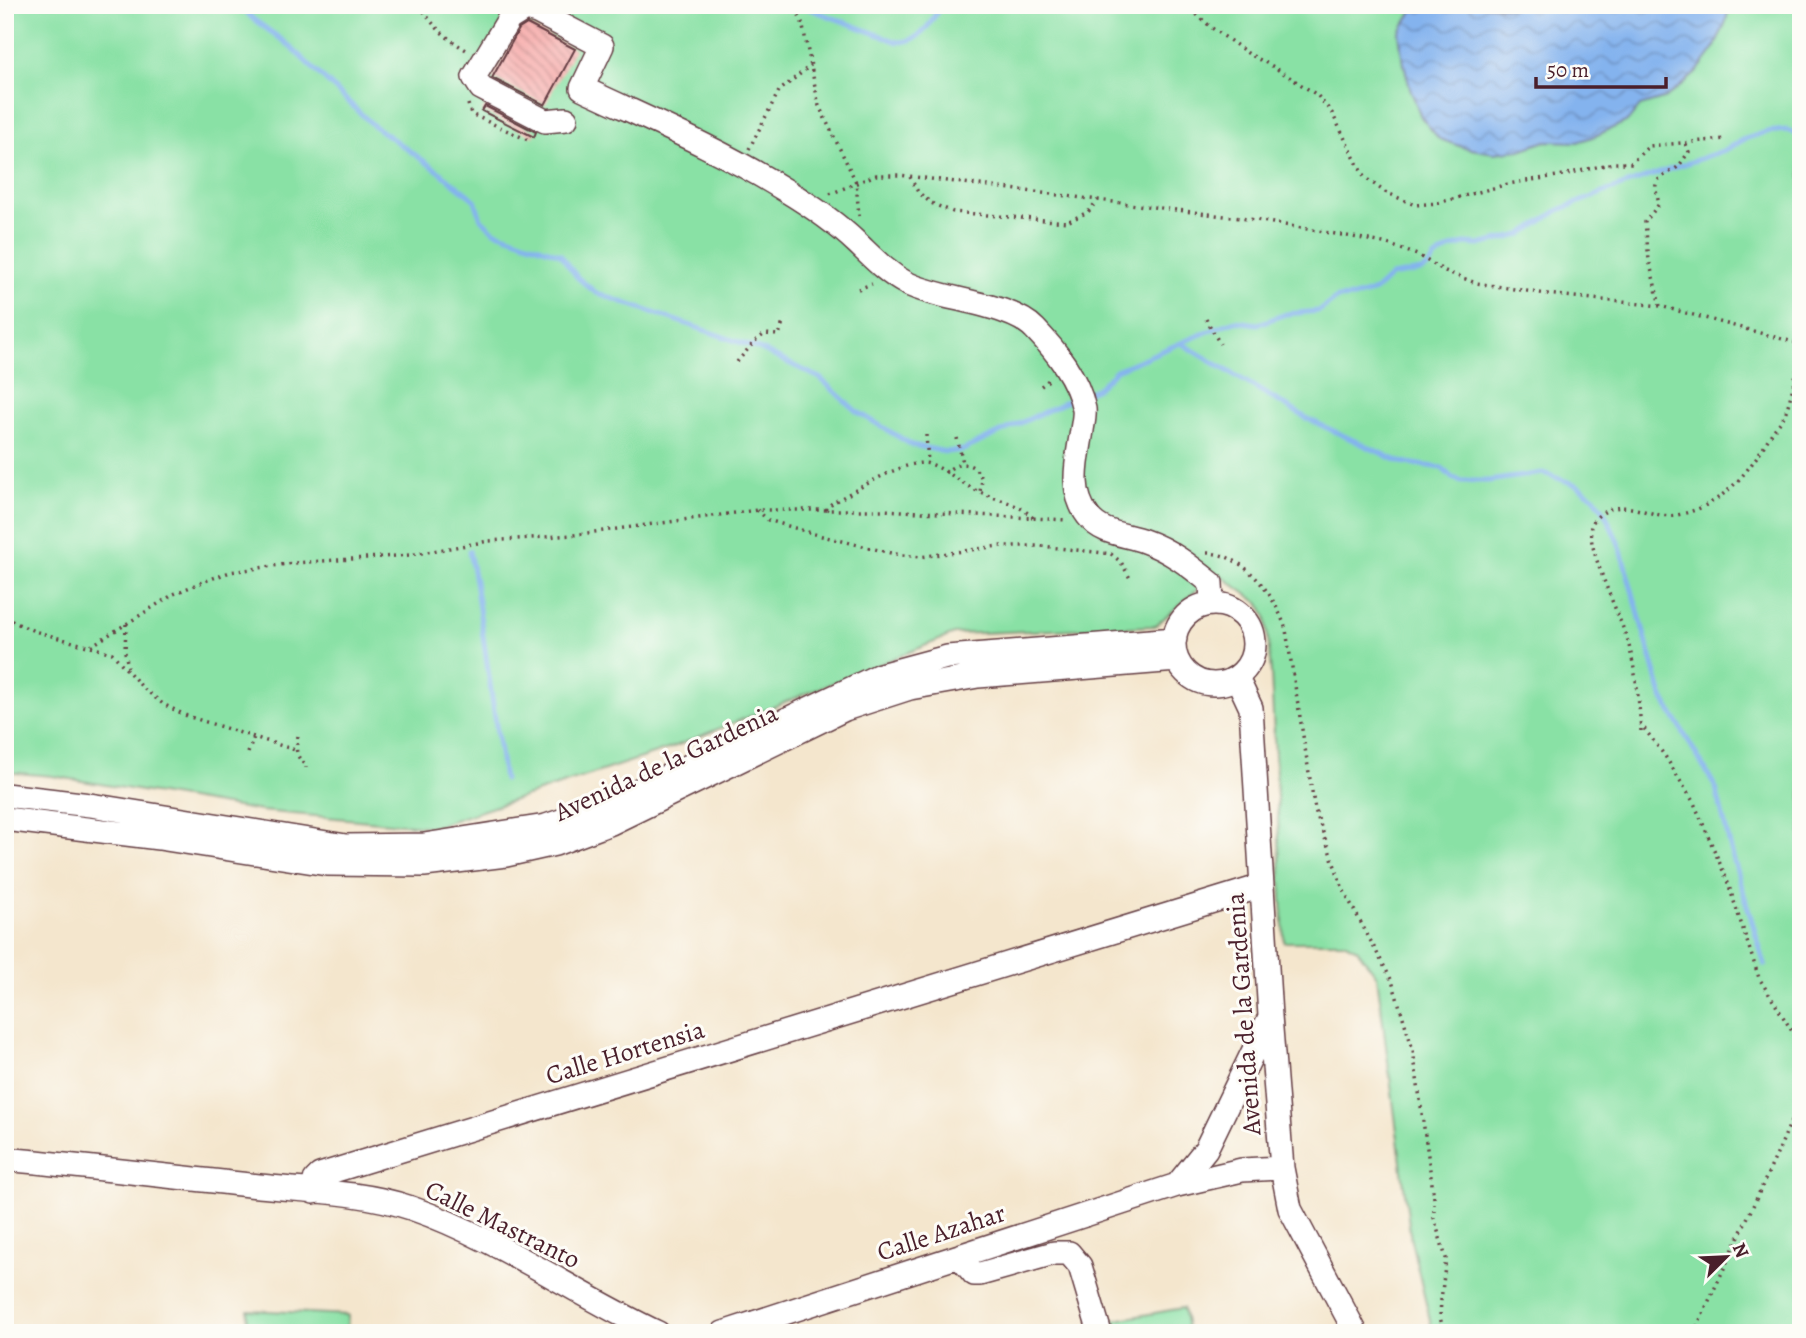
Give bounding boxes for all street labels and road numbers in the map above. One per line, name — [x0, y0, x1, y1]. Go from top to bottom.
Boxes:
street label: Avenida de la Gardenia — [548, 695, 784, 830]
street label: Avenida de la Gardenia — [1218, 892, 1269, 1137]
street label: Calle Hortensia — [541, 1012, 709, 1093]
street label: Calle Mastranto — [419, 1172, 586, 1277]
street label: Calle Azahar — [872, 1195, 1010, 1270]

